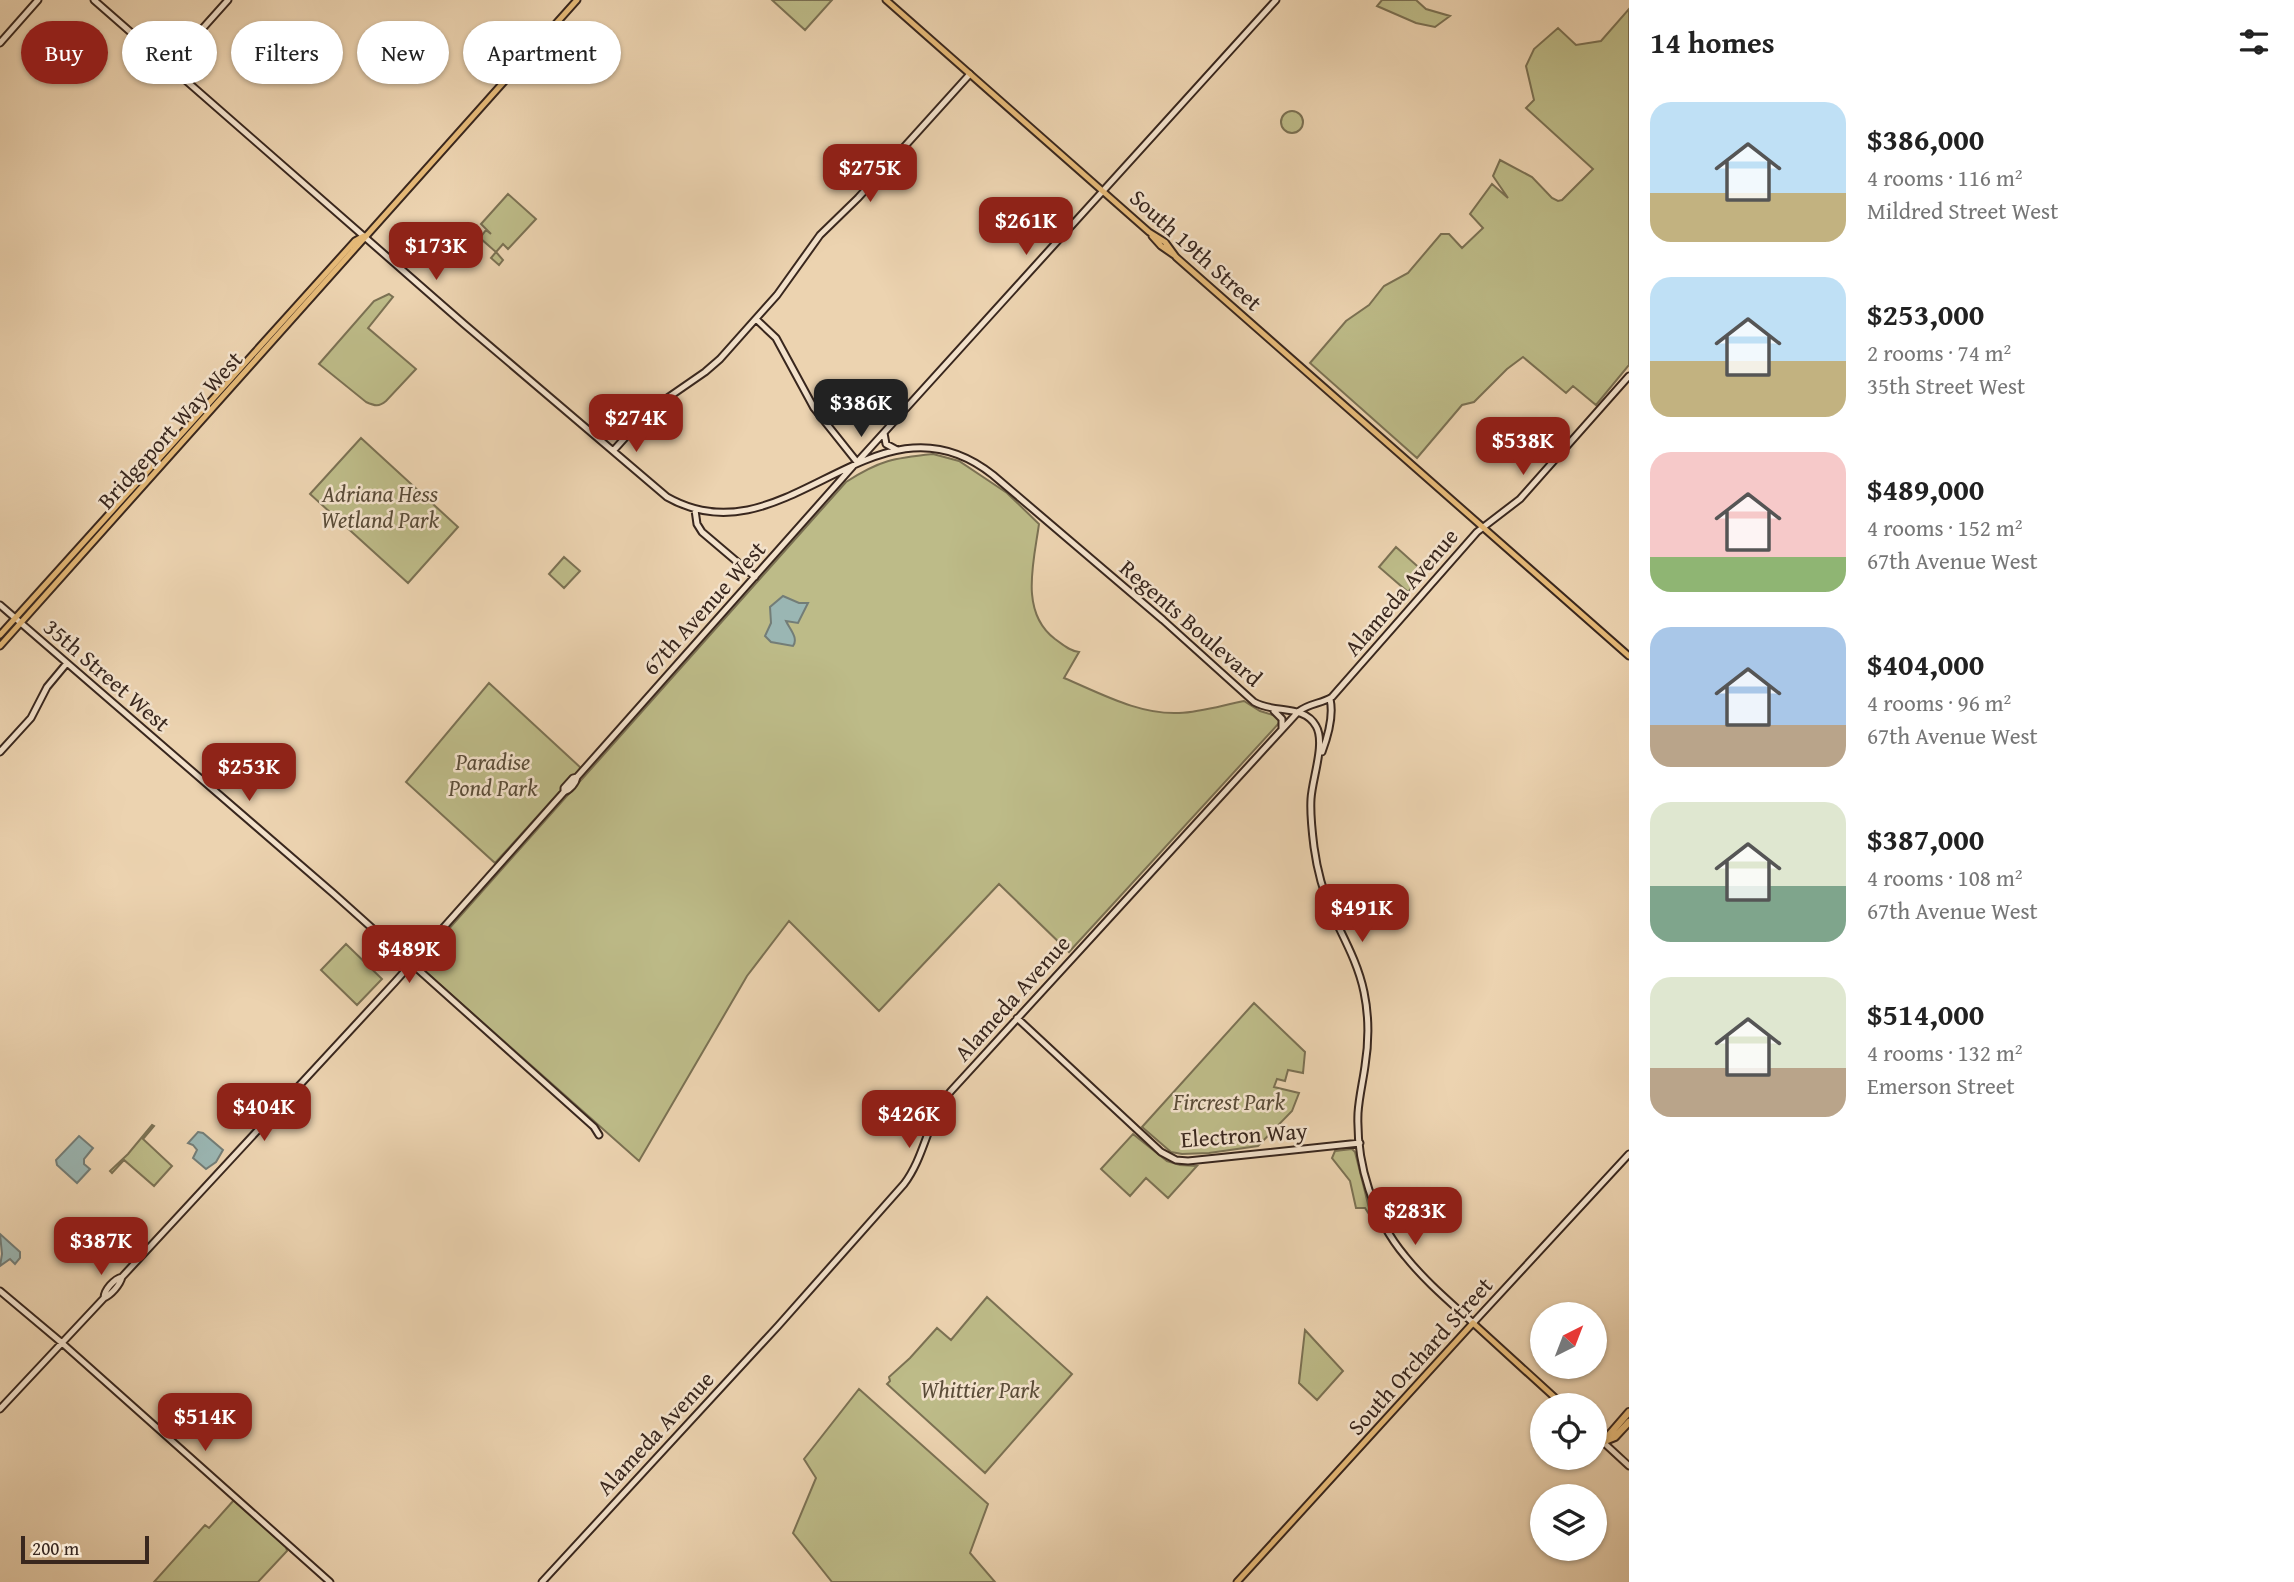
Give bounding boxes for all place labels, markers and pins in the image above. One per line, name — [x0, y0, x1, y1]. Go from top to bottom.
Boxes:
pin: $275K — [821, 144, 919, 204]
pin: $261K — [977, 198, 1075, 257]
pin: $173K — [387, 222, 485, 282]
pin: $386K — [812, 380, 910, 439]
pin: $274K — [587, 394, 685, 454]
pin: $538K — [1474, 418, 1572, 477]
pin: $253K — [200, 744, 298, 803]
pin: $491K — [1313, 884, 1411, 944]
pin: $489K — [360, 926, 458, 985]
pin: $404K — [215, 1084, 313, 1143]
pin: $426K — [860, 1090, 958, 1150]
pin: $283K — [1366, 1188, 1464, 1247]
pin: $387K — [52, 1218, 150, 1277]
pin: $514K — [156, 1394, 254, 1453]

